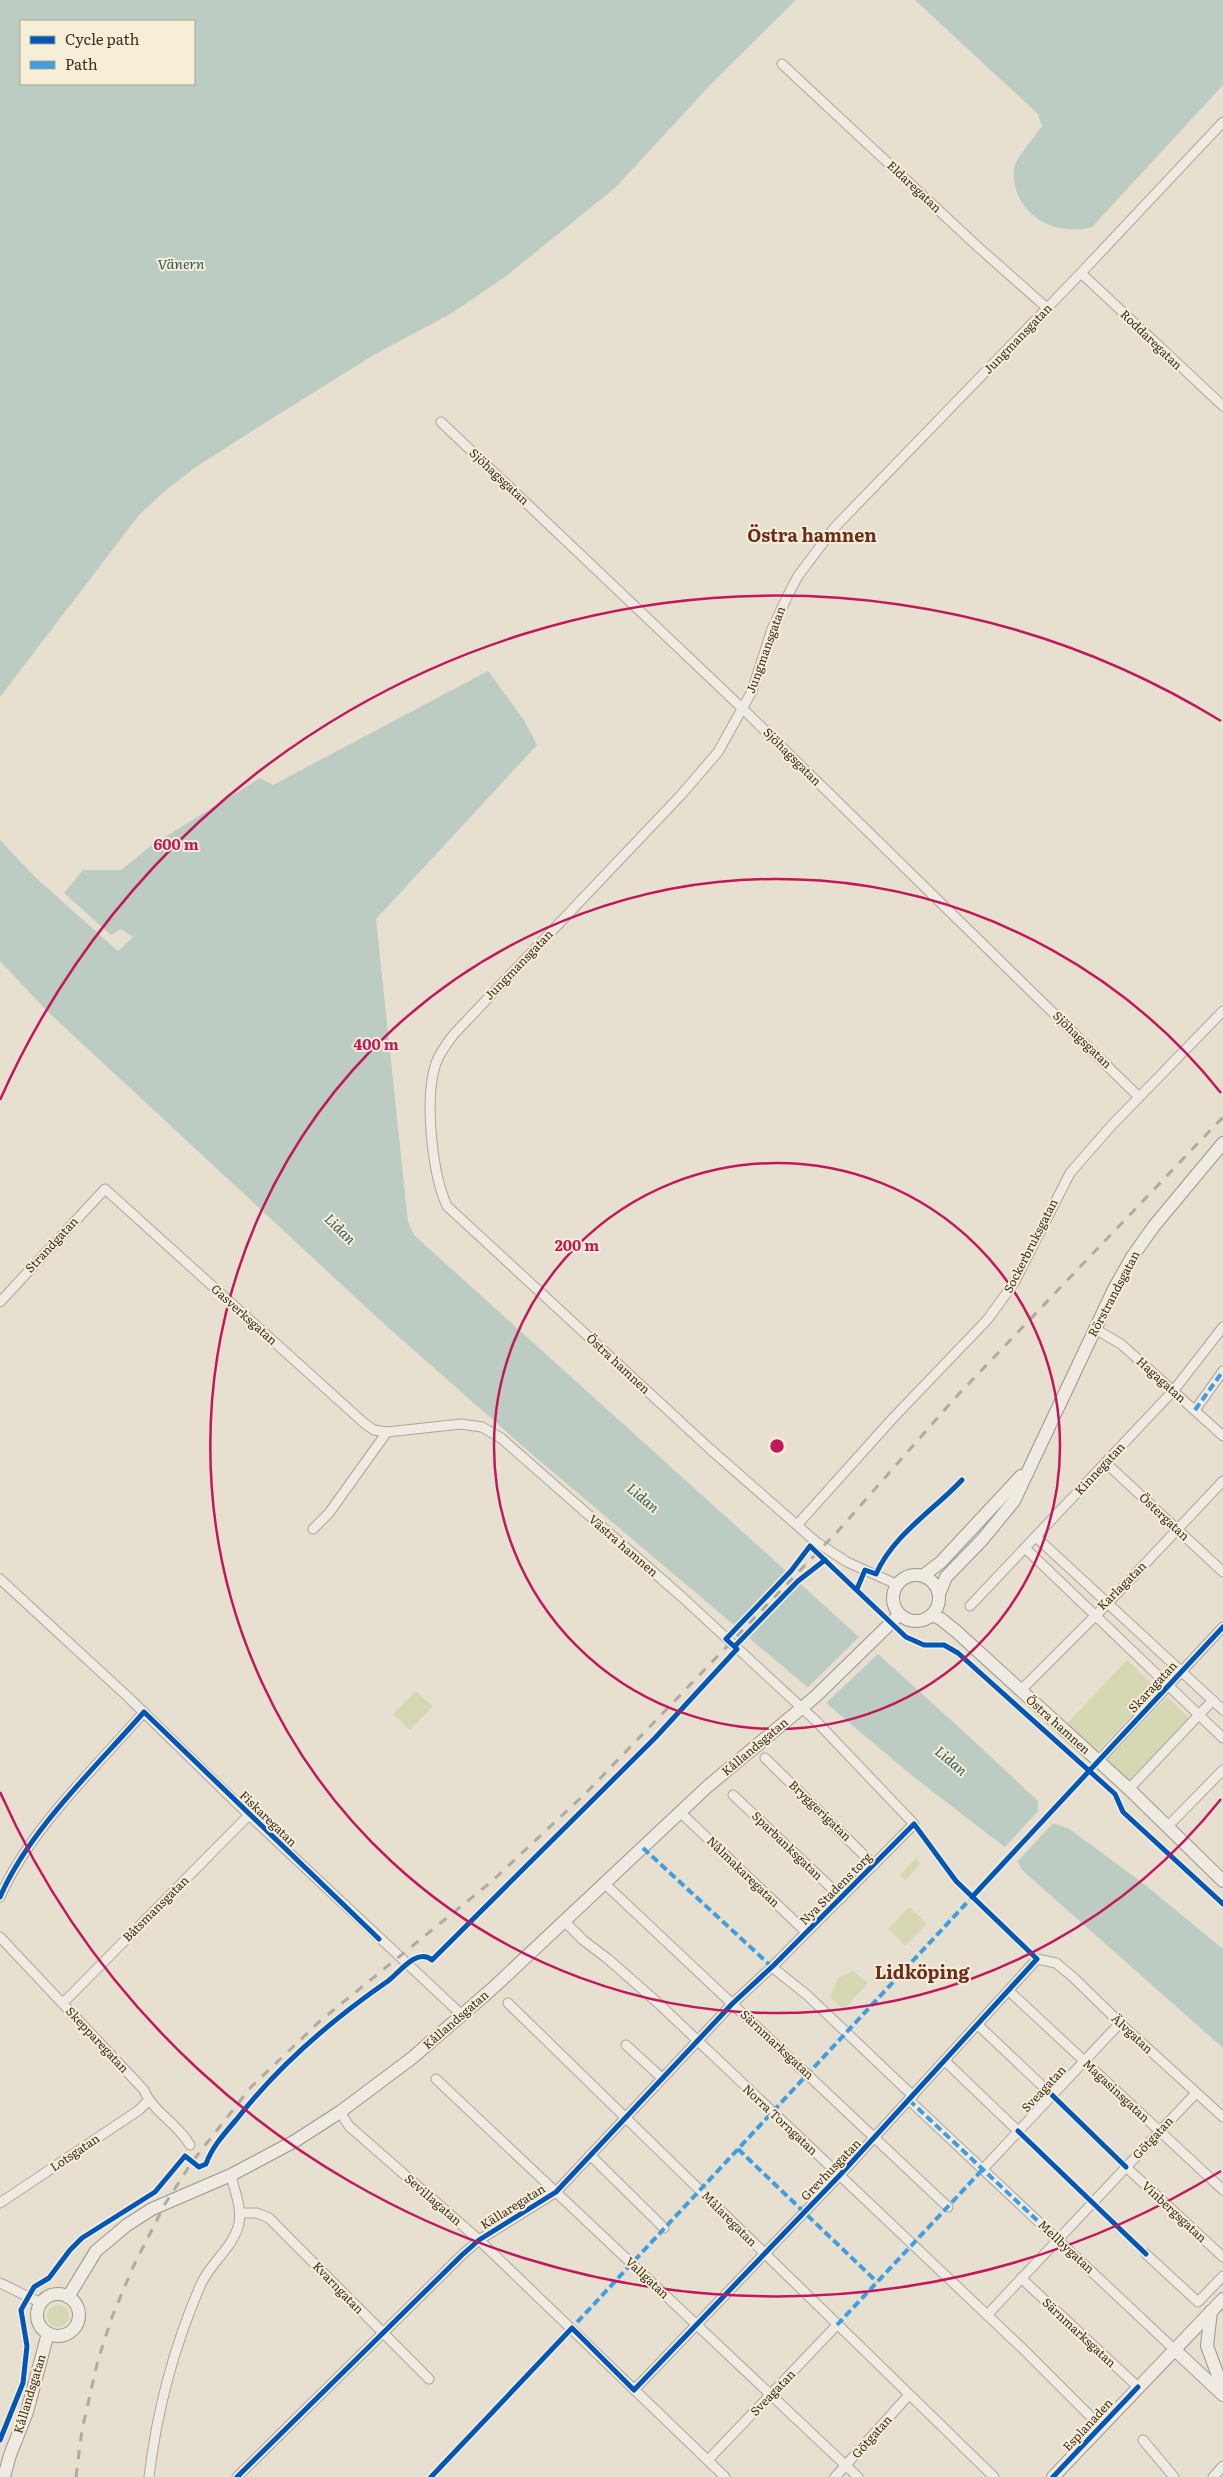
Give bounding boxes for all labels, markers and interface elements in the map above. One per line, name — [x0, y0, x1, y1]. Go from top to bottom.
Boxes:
legend — [20, 20, 195, 85]
text: Cycle path — [65, 27, 140, 50]
text: Path — [65, 52, 98, 75]
street label: Eldaregatan — [883, 156, 946, 216]
water label: Vänern — [158, 253, 205, 273]
street label: Jungmansgatan — [979, 299, 1056, 377]
street label: Roddaregatan — [1117, 305, 1187, 374]
street label: Sjöhagsgatan — [466, 444, 534, 509]
district label: Östra hamnen — [747, 521, 877, 548]
street label: Jungmansgatan — [741, 604, 789, 696]
street label: Sjöhagsgatan — [760, 723, 826, 789]
text: 600 m — [153, 832, 199, 855]
street label: Jungmansgatan — [480, 925, 557, 1003]
street label: Sjöhagsgatan — [1049, 1006, 1116, 1072]
text: 400 m — [353, 1032, 399, 1055]
street label: Sockerbruksgatan — [999, 1195, 1062, 1296]
water label: Lidan — [321, 1208, 361, 1249]
street label: Strandgatan — [21, 1212, 82, 1276]
text: 200 m — [555, 1233, 599, 1256]
street label: Rörstrandsgatan — [1083, 1247, 1143, 1340]
street label: Gasverksgatan — [208, 1280, 282, 1349]
street label: Östra hamnen — [583, 1329, 655, 1398]
street label: Hagagatan — [1133, 1352, 1190, 1406]
centre of rings — [768, 1437, 786, 1455]
street label: Kinnegatan — [1070, 1438, 1129, 1499]
water label: Lidan — [623, 1478, 665, 1517]
street label: Östergatan — [1136, 1488, 1194, 1544]
street label: Västra hamnen — [585, 1510, 662, 1581]
street label: Karlagatan — [1093, 1557, 1150, 1614]
street label: Skaragatan — [1124, 1656, 1181, 1716]
street label: Östra hamnen — [1022, 1690, 1095, 1758]
street label: Kållandsgatan — [717, 1713, 792, 1780]
water label: Lidan — [931, 1741, 973, 1780]
street label: Bryggerigatan — [785, 1776, 856, 1845]
street label: Fiskaregatan — [236, 1786, 302, 1850]
street label: Sparbanksgatan — [748, 1807, 827, 1884]
street label: Nålmakaregatan — [703, 1832, 784, 1911]
street label: Nya Stadens torg — [795, 1848, 876, 1929]
street label: Båtsmansgatan — [118, 1871, 192, 1945]
district label: Lidköping — [875, 1958, 970, 1985]
street label: Kållandsgatan — [418, 1985, 492, 2053]
street label: Skepparegatan — [62, 2002, 133, 2077]
street label: Särnmarksgatan — [737, 2005, 819, 2083]
street label: Älvgatan — [1108, 2009, 1158, 2057]
street label: Magasinsgatan — [1079, 2055, 1154, 2126]
street label: Sveagatan — [1017, 2061, 1070, 2116]
street label: Norra Torngatan — [739, 2080, 822, 2159]
street label: Götgatan — [1128, 2112, 1177, 2163]
street label: Lotsgatan — [46, 2129, 103, 2175]
street label: Grevhusgatan — [796, 2134, 864, 2204]
street label: Sevillagatan — [401, 2169, 466, 2229]
street label: Vinbergsgatan — [1138, 2176, 1211, 2246]
street label: Källaregatan — [477, 2179, 548, 2233]
street label: Målaregatan — [698, 2186, 762, 2250]
street label: Mellbygatan — [1034, 2215, 1099, 2277]
street label: Vallgatan — [622, 2252, 674, 2302]
street label: Kvarngatan — [309, 2257, 368, 2318]
street label: Särnmarksgatan — [1039, 2293, 1121, 2371]
street label: Kållandsgatan — [8, 2352, 50, 2436]
street label: Sveagatan — [746, 2365, 799, 2419]
street label: Esplanaden — [1058, 2394, 1116, 2455]
street label: Götgatan — [847, 2411, 896, 2462]

